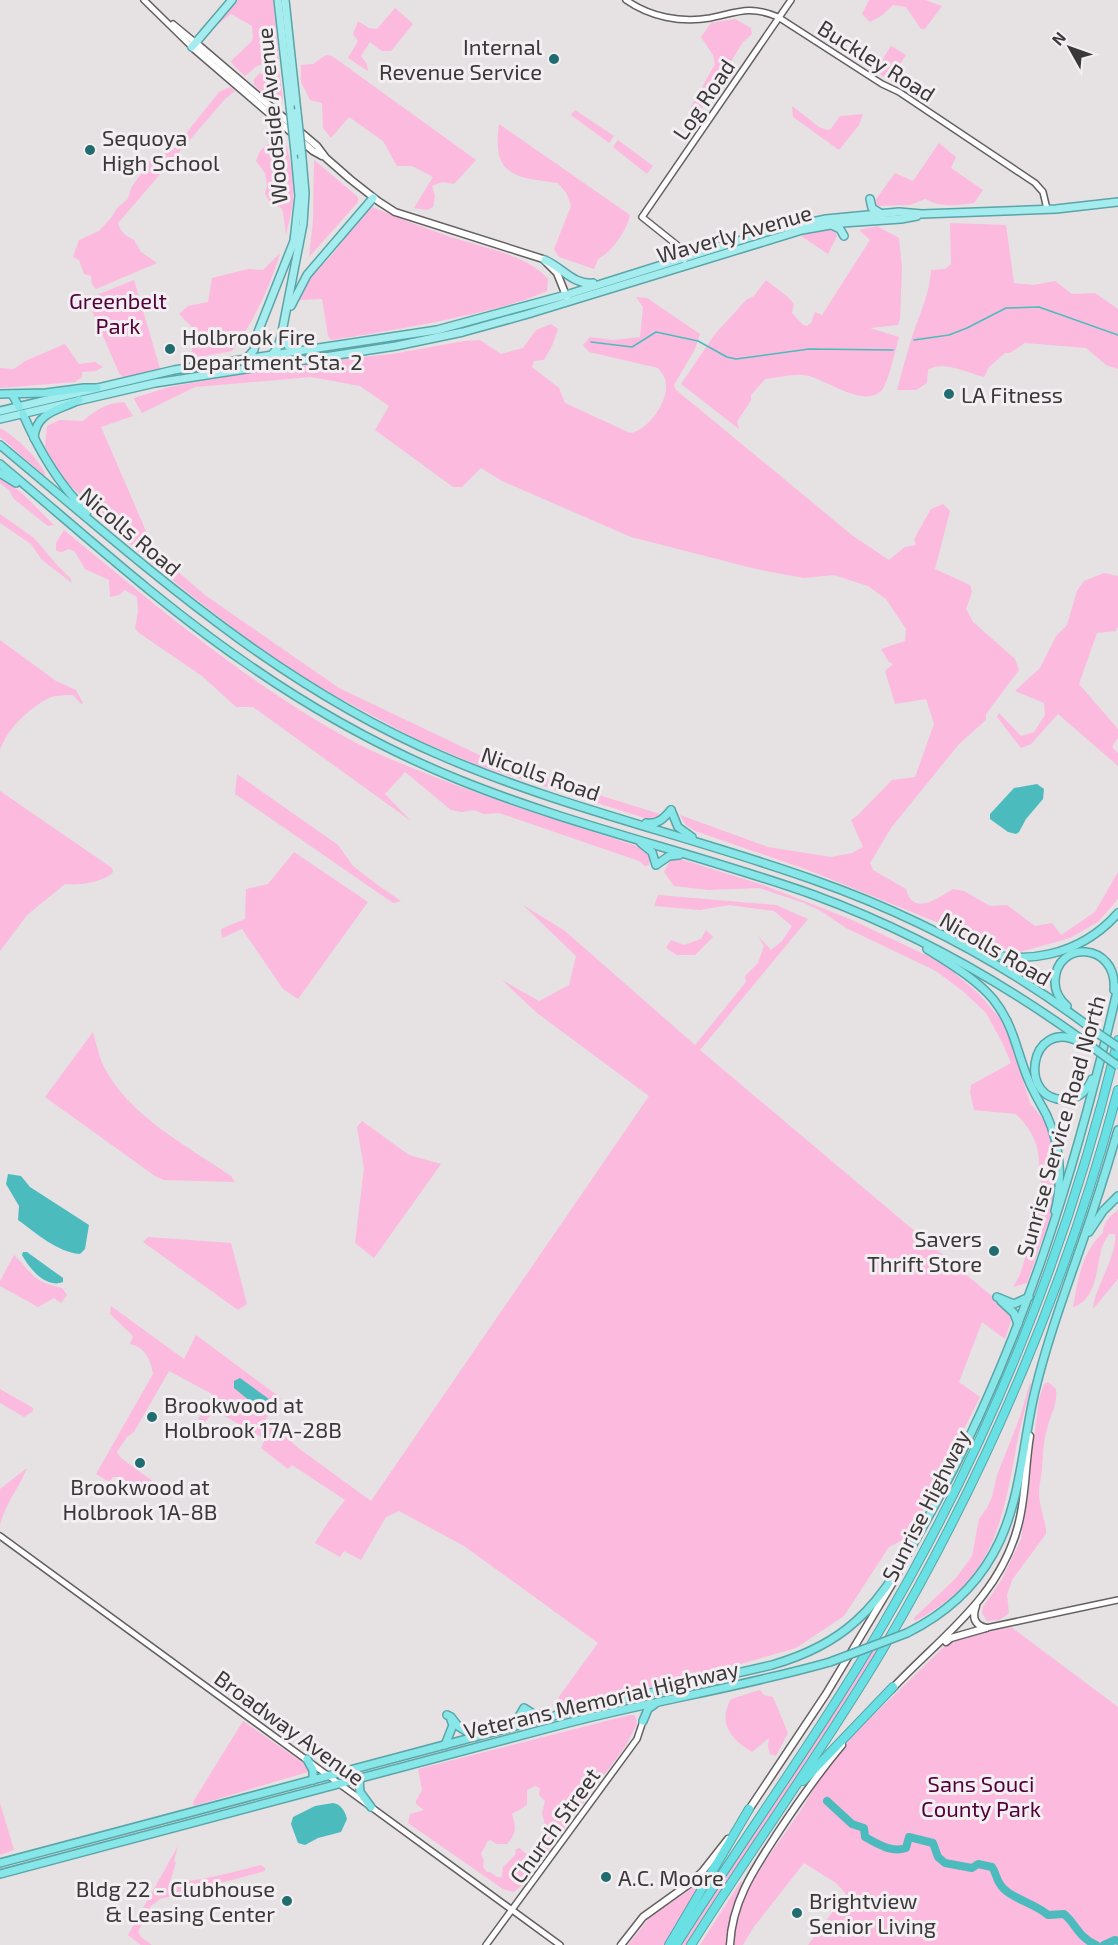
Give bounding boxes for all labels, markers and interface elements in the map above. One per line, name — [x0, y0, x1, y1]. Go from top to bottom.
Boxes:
street label: Buckley Road — [814, 14, 940, 106]
north arrow — [1040, 18, 1100, 78]
street label: Woodside Avenue — [250, 27, 292, 205]
text: N — [1047, 28, 1069, 49]
place label: Internal Revenue Service — [379, 33, 542, 84]
marker: Internal Revenue Service — [547, 52, 561, 66]
street label: Log Road — [667, 54, 739, 144]
place label: Sequoya High School — [102, 124, 220, 175]
marker: Sequoya High School — [83, 143, 97, 157]
street label: Waverly Avenue — [653, 198, 815, 268]
park label: Greenbelt Park — [69, 287, 167, 338]
place label: Holbrook Fire Department Sta. 2 — [182, 323, 363, 374]
marker: Holbrook Fire Department Sta. 2 — [163, 342, 177, 356]
place label: LA Fitness — [961, 381, 1063, 407]
marker: LA Fitness — [942, 387, 956, 401]
street label: Nicolls Road — [75, 481, 187, 581]
street label: Nicolls Road — [478, 741, 604, 805]
street label: Nicolls Road — [936, 906, 1056, 990]
street label: Sunrise Service Road North — [1010, 992, 1110, 1260]
place label: Savers Thrift Store — [867, 1225, 982, 1276]
marker: Savers Thrift Store — [987, 1244, 1001, 1258]
place label: Brookwood at Holbrook 17A-28B — [164, 1391, 342, 1442]
marker: Brookwood at Holbrook 17A-28B — [145, 1410, 159, 1424]
street label: Sunrise Highway — [876, 1424, 975, 1585]
marker: Brookwood at Holbrook 1A-8B — [133, 1456, 147, 1470]
place label: Brookwood at Holbrook 1A-8B — [63, 1473, 218, 1524]
street label: Veterans Memorial Highway — [461, 1655, 741, 1743]
street label: Broadway Avenue — [210, 1664, 370, 1790]
street label: Church Street — [504, 1762, 604, 1888]
park label: Sans Souci County Park — [921, 1770, 1041, 1821]
place label: A.C. Moore — [618, 1864, 724, 1890]
marker: A.C. Moore — [599, 1870, 613, 1884]
place label: Bldg 22 - Clubhouse & Leasing Center — [76, 1875, 275, 1926]
place label: Brightview Senior Living — [809, 1887, 936, 1938]
marker: Bldg 22 - Clubhouse & Leasing Center — [280, 1894, 294, 1908]
marker: Brightview Senior Living — [790, 1906, 804, 1920]

